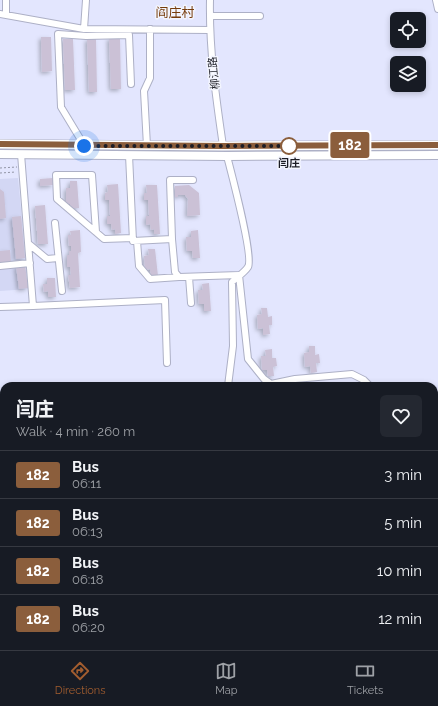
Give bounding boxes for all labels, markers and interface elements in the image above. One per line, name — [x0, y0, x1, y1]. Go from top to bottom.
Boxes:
district label: 阎庄村 — [155, 5, 195, 20]
map controls — [390, 12, 426, 92]
button: locate — [390, 12, 426, 48]
street label: 柳江路 — [206, 56, 222, 90]
button: layers — [390, 56, 426, 92]
line badge: 182 — [327, 132, 373, 158]
your location — [74, 136, 94, 156]
marker: 闫庄 — [280, 137, 298, 155]
text: 182 — [338, 137, 362, 153]
place label: 闫庄 — [278, 157, 300, 170]
button: heart — [380, 395, 422, 437]
text: 闫庄 — [16, 398, 54, 420]
text: Walk · 4 min · 260 m — [16, 424, 135, 439]
text: Bus — [72, 458, 99, 476]
text: 3 min — [384, 466, 422, 484]
text: 182 — [26, 467, 50, 483]
text: 06:11 — [72, 476, 101, 491]
text: Bus — [72, 506, 99, 524]
text: 5 min — [384, 514, 422, 532]
text: 182 — [26, 515, 50, 531]
text: 06:13 — [72, 524, 103, 539]
text: Bus — [72, 554, 99, 572]
text: 10 min — [377, 562, 422, 580]
text: 182 — [26, 563, 50, 579]
text: 06:18 — [72, 572, 104, 587]
text: Bus — [72, 602, 99, 620]
text: 12 min — [378, 610, 422, 628]
text: 182 — [26, 611, 50, 627]
text: 06:20 — [72, 620, 105, 635]
tab: Directions — [55, 660, 106, 697]
tab: Map — [215, 660, 238, 697]
tab: Tickets — [347, 660, 383, 697]

